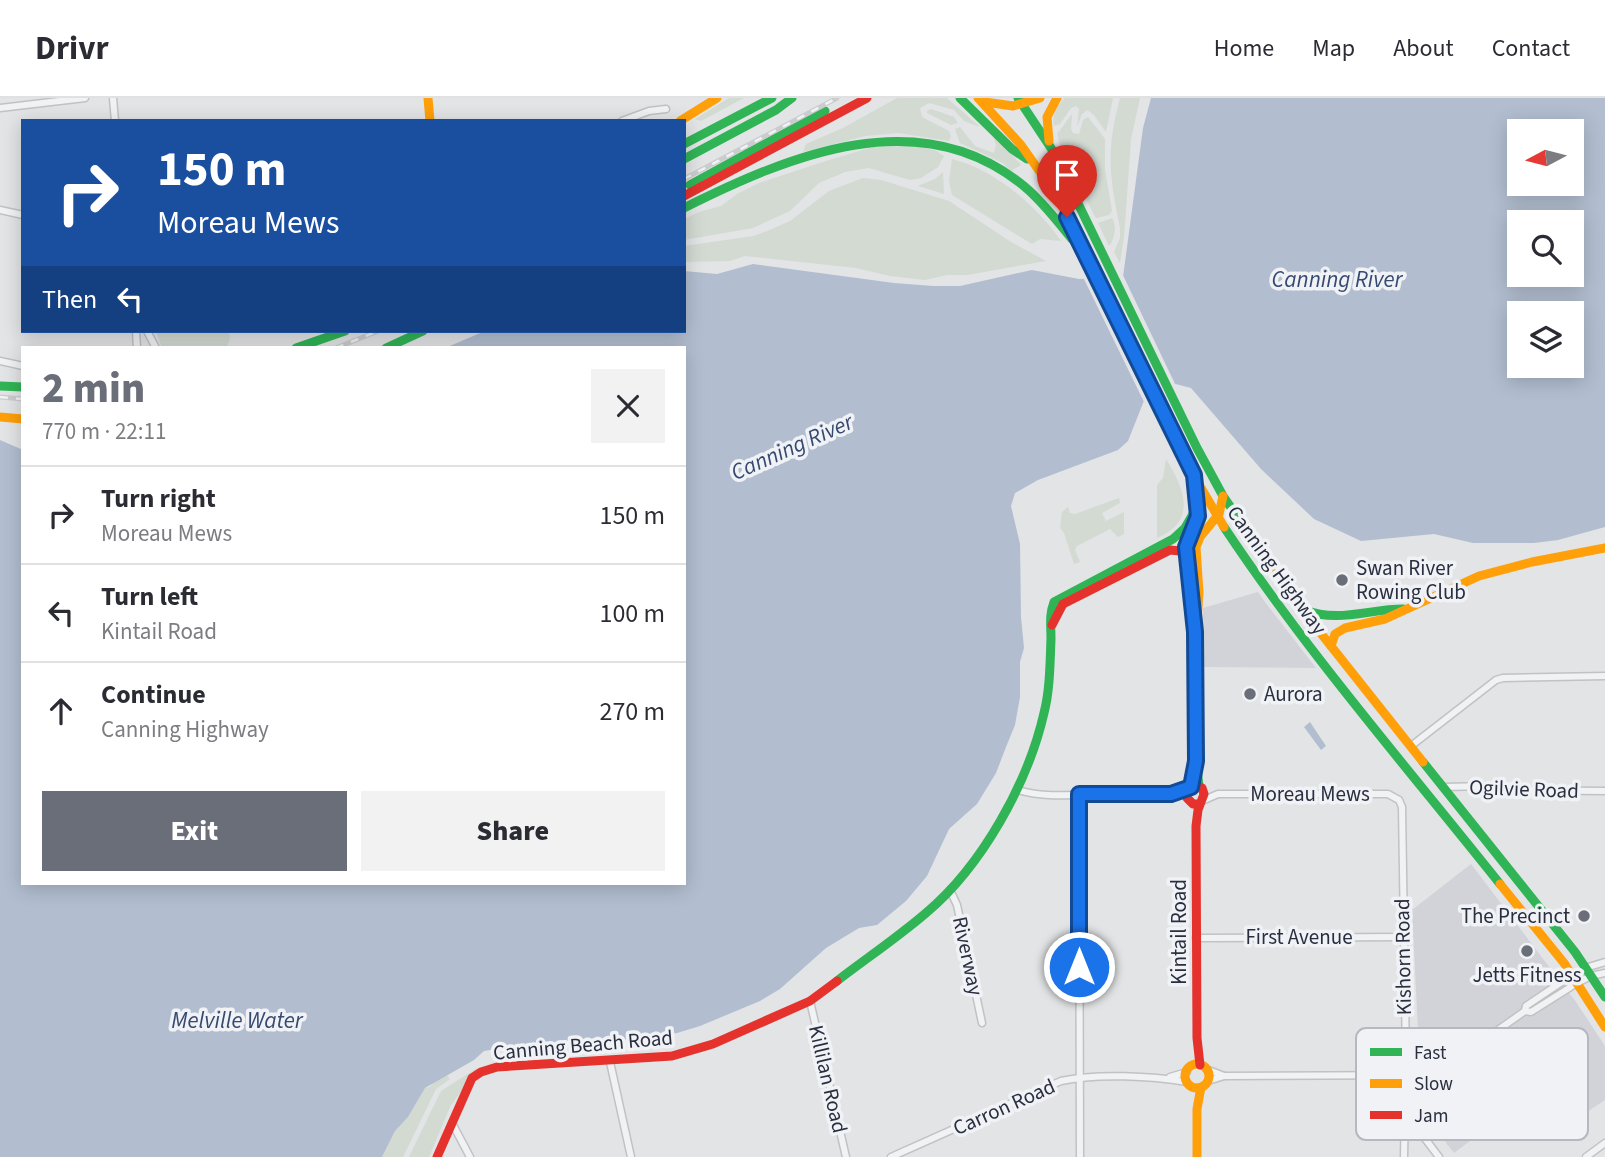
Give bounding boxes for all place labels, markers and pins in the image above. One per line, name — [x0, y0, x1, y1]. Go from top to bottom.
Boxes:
pin — [1037, 145, 1097, 217]
place label: Swan River Rowing Club — [1356, 553, 1466, 607]
marker: Swan River Rowing Club — [1334, 572, 1350, 588]
place label: Aurora — [1264, 679, 1323, 709]
marker: Aurora — [1242, 686, 1258, 702]
place label: The Precinct — [1461, 901, 1570, 931]
marker: The Precinct — [1576, 908, 1592, 924]
marker: Jetts Fitness — [1519, 943, 1535, 959]
place label: Jetts Fitness — [1473, 960, 1582, 990]

